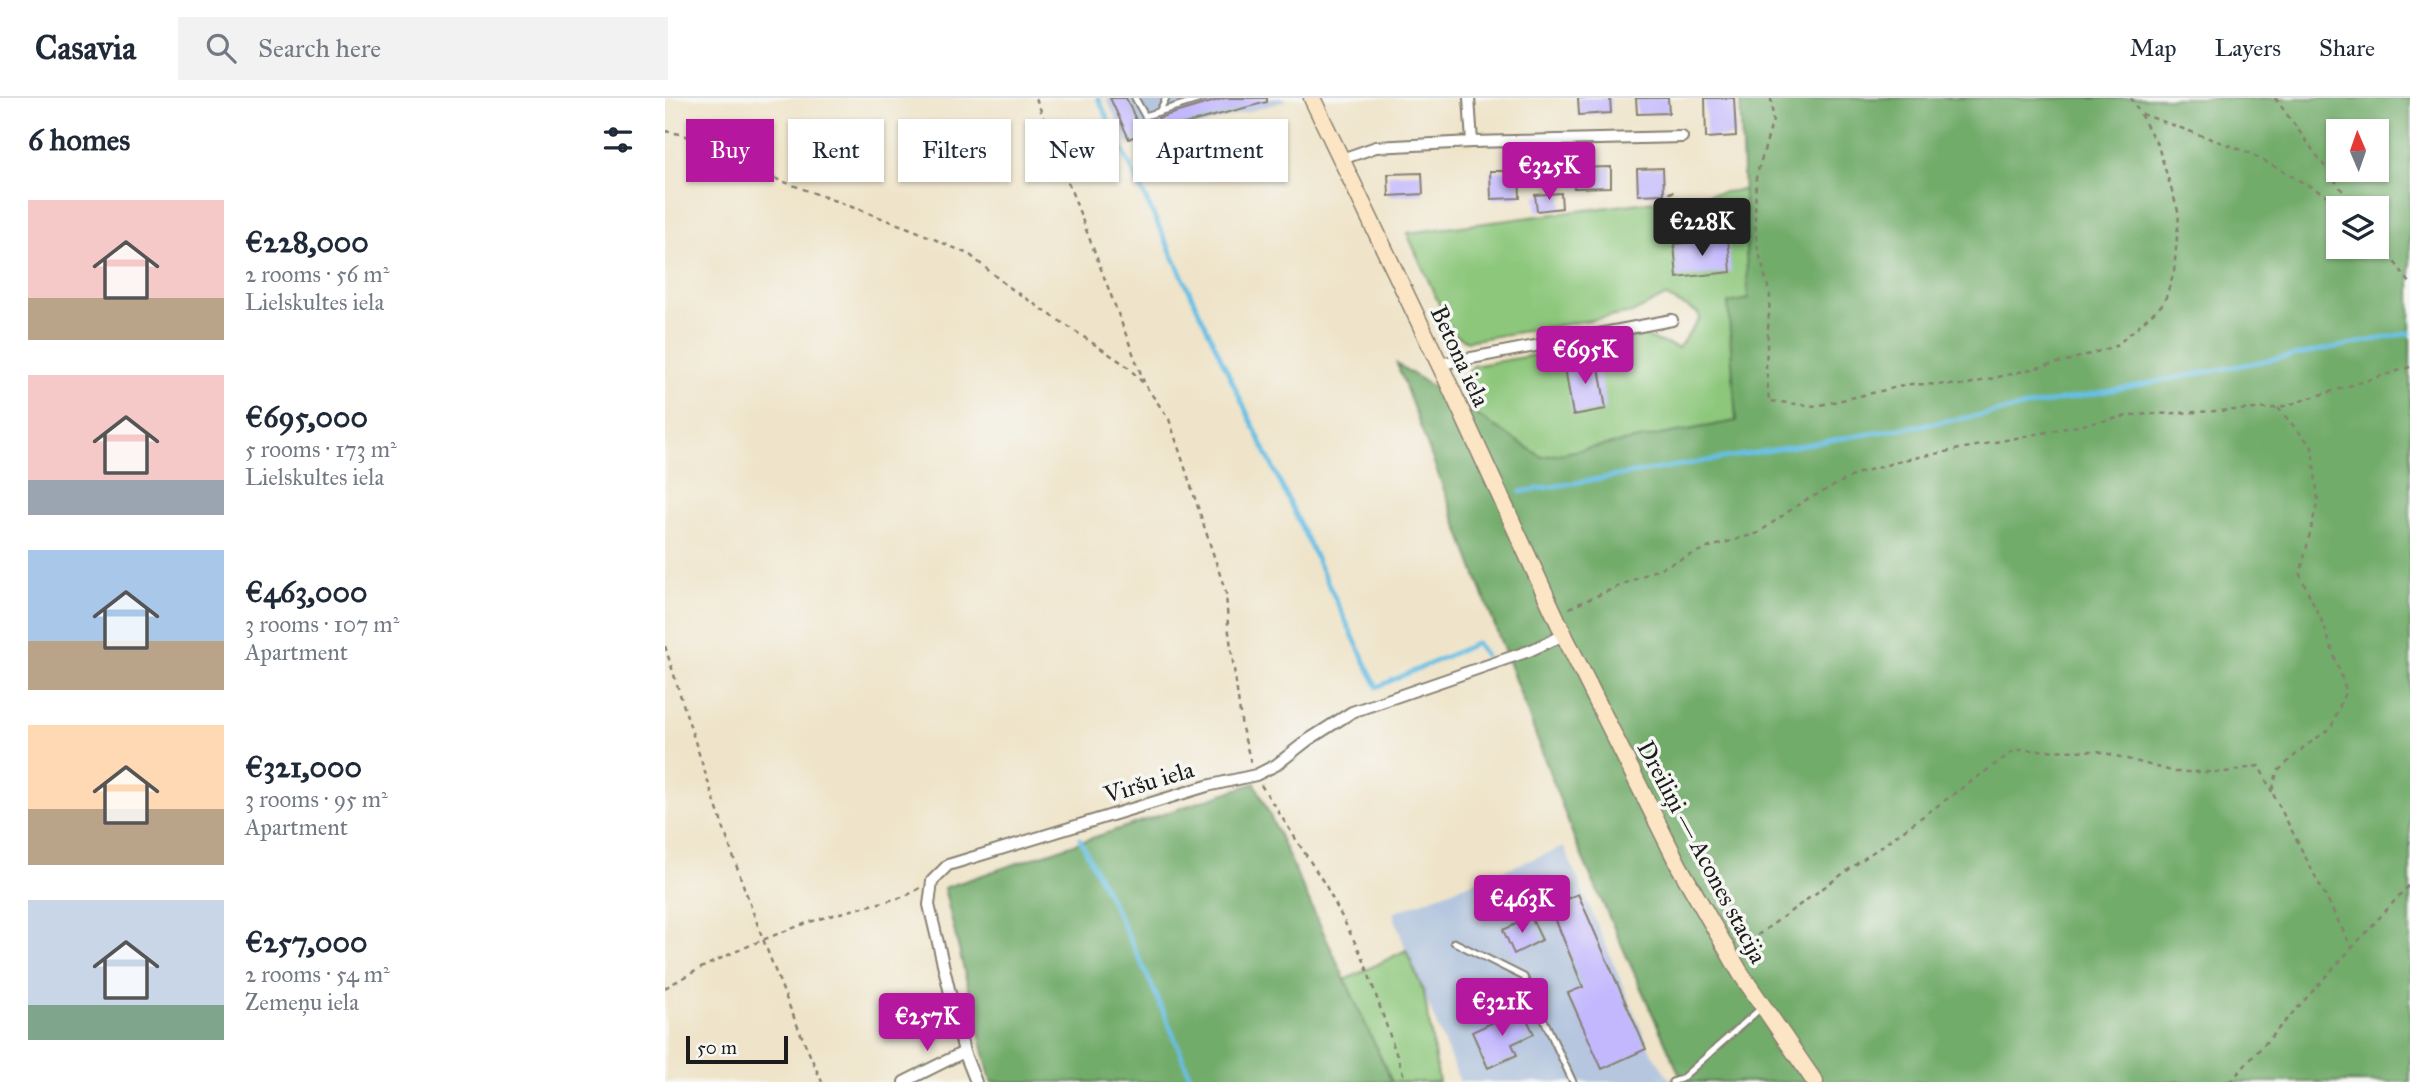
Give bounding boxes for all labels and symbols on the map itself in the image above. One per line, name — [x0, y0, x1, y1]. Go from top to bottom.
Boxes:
north arrow — [2326, 119, 2389, 182]
pin: €325K — [1500, 142, 1598, 202]
pin: €228K — [1653, 198, 1751, 258]
street label: Betona iela — [1424, 301, 1497, 412]
pin: €695K — [1536, 327, 1634, 386]
street label: Dreiliņi — Acones stacija — [1631, 736, 1774, 969]
street label: Viršu iela — [1100, 754, 1198, 810]
pin: €463K — [1473, 876, 1571, 935]
pin: €321K — [1453, 978, 1551, 1038]
pin: €257K — [878, 993, 976, 1053]
scale bar — [686, 1033, 787, 1065]

